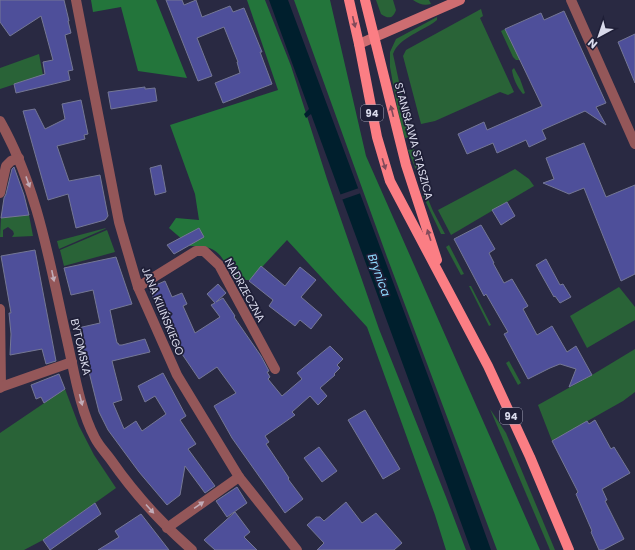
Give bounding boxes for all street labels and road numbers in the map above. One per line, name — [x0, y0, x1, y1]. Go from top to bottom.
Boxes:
street label: STANISŁAWA STASZICA — [391, 81, 438, 202]
road number: 94 — [361, 105, 383, 121]
street label: NADRZECZNA — [221, 255, 269, 325]
street label: JANA KILIŃSKIEGO — [138, 264, 188, 358]
street label: BYTOMSKA — [67, 317, 95, 377]
road number: 94 — [500, 408, 522, 424]

